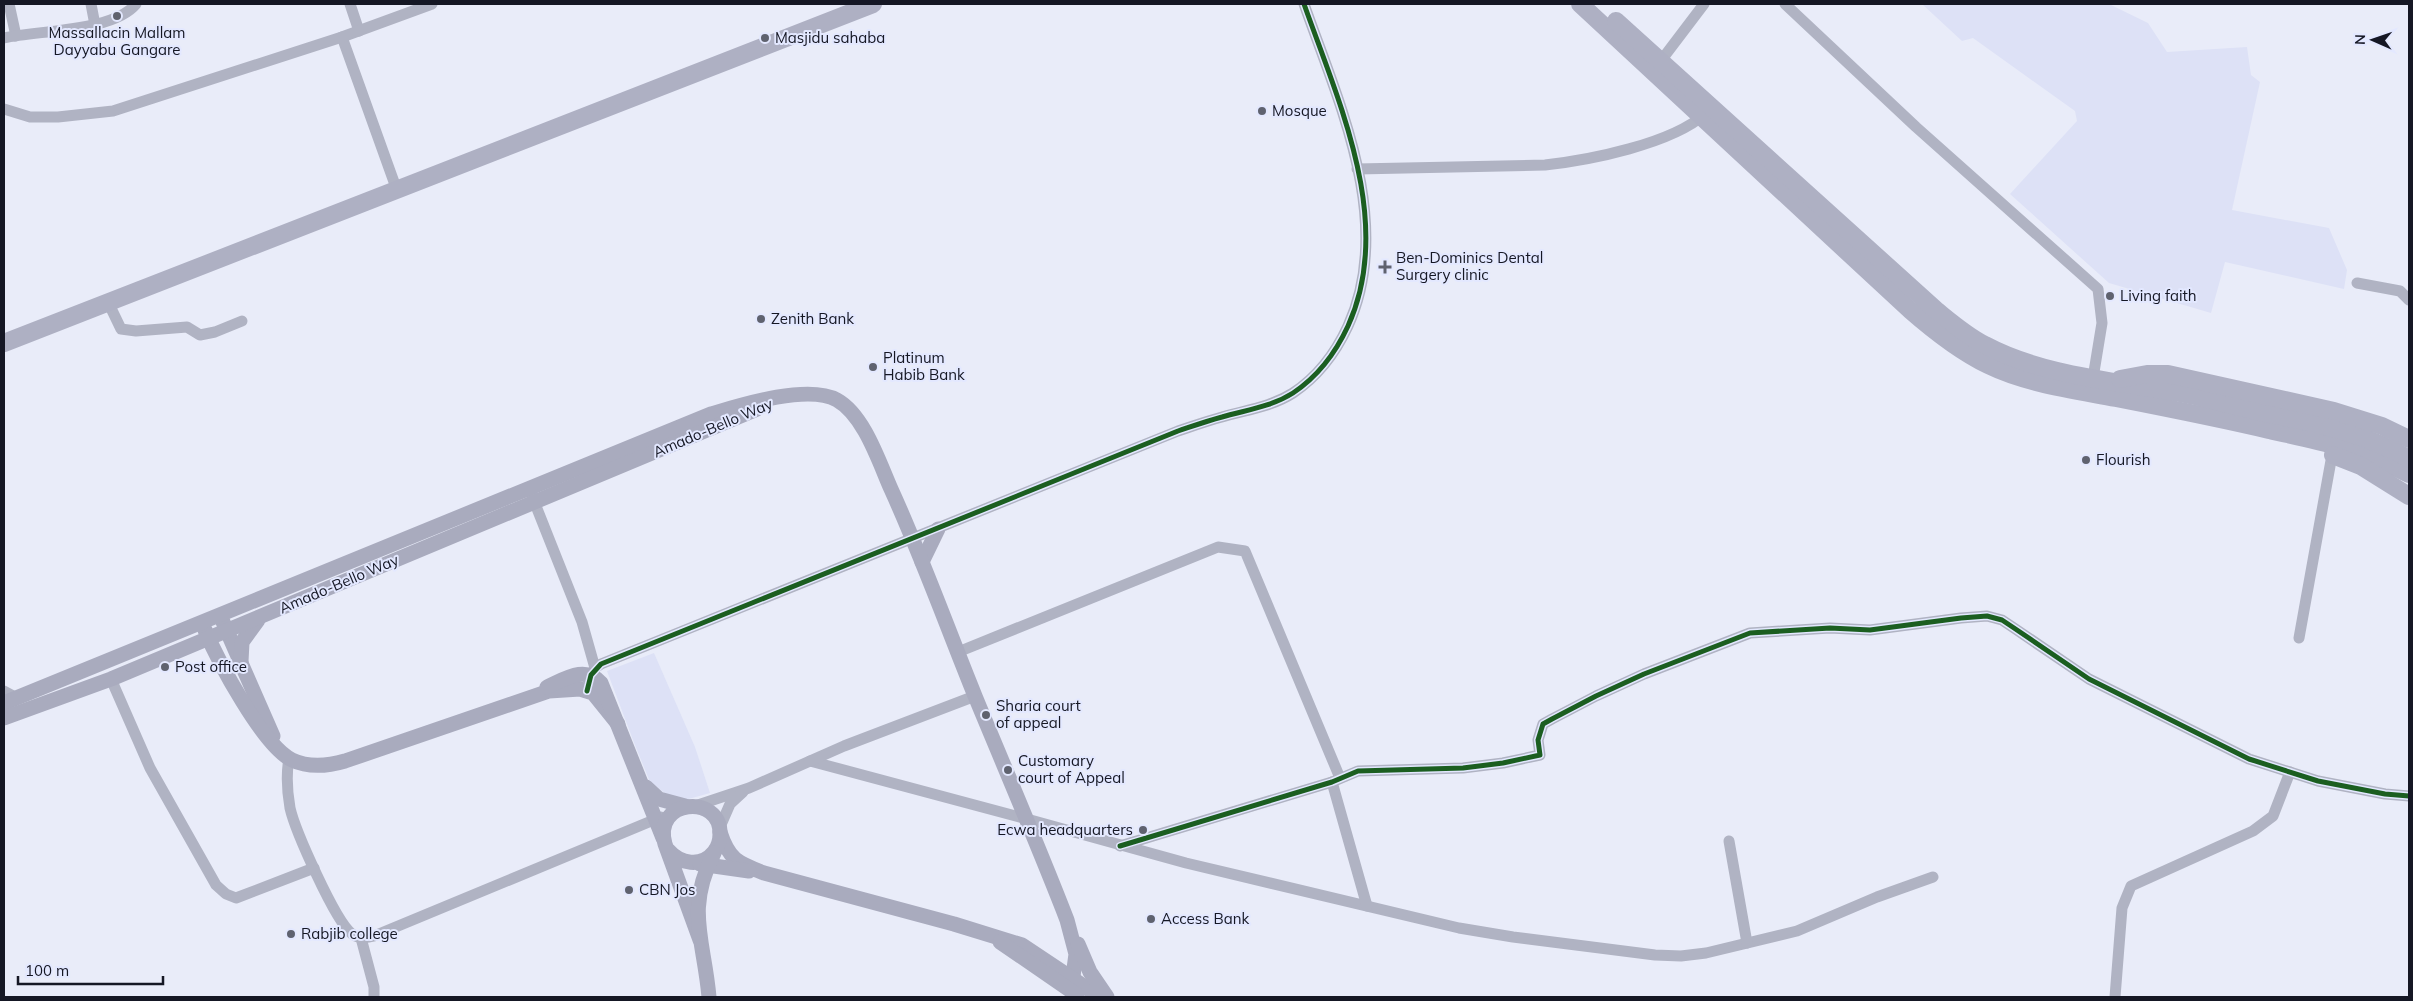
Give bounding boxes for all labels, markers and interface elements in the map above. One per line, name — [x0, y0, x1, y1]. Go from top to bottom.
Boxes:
marker: Massallacin Mallam Dayyabu Gangare — [111, 10, 123, 22]
north arrow — [2348, 15, 2398, 65]
place label: Massallacin Mallam Dayyabu Gangare — [49, 23, 185, 59]
place label: Masjidu sahaba — [775, 28, 885, 47]
marker: Masjidu sahaba — [759, 32, 771, 44]
text: N — [2351, 34, 2369, 45]
place label: Mosque — [1272, 101, 1327, 120]
marker: Mosque — [1256, 105, 1268, 117]
place label: Ben-Dominics Dental Surgery clinic — [1396, 248, 1543, 284]
marker: Ben-Dominics Dental Surgery clinic — [1378, 260, 1392, 274]
place label: Living faith — [2120, 286, 2197, 305]
marker: Living faith — [2104, 290, 2116, 302]
place label: Zenith Bank — [771, 309, 854, 328]
marker: Zenith Bank — [755, 313, 767, 325]
place label: Platinum Habib Bank — [883, 348, 965, 384]
marker: Platinum Habib Bank — [867, 361, 879, 373]
street label: Amado-Bello Way — [650, 394, 775, 461]
place label: Flourish — [2096, 450, 2150, 469]
marker: Flourish — [2080, 454, 2092, 466]
street label: Amado-Bello Way — [276, 550, 401, 617]
place label: Post office — [175, 657, 247, 676]
marker: Post office — [159, 661, 171, 673]
place label: Sharia court of appeal — [996, 696, 1081, 732]
marker: Sharia court of appeal — [980, 709, 992, 721]
place label: Customary court of Appeal — [1018, 751, 1125, 787]
marker: Customary court of Appeal — [1002, 764, 1014, 776]
place label: Ecwa headquarters — [997, 820, 1133, 839]
marker: Ecwa headquarters — [1137, 824, 1149, 836]
place label: CBN Jos — [639, 880, 696, 899]
marker: CBN Jos — [623, 884, 635, 896]
place label: Access Bank — [1161, 909, 1249, 928]
marker: Access Bank — [1145, 913, 1157, 925]
place label: Rabjib college — [301, 924, 398, 943]
marker: Rabjib college — [285, 928, 297, 940]
scale bar — [18, 954, 162, 986]
text: 100 m — [25, 961, 69, 980]

